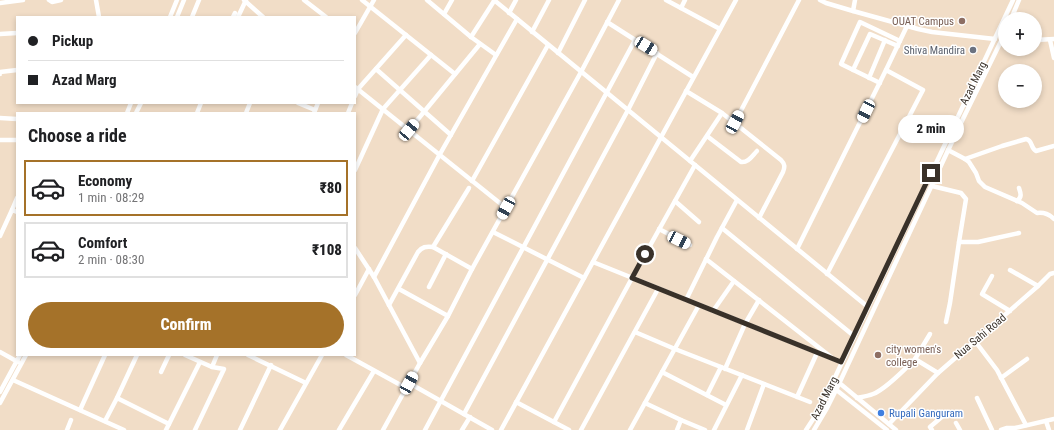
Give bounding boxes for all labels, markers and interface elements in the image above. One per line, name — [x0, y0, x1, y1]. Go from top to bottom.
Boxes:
map controls — [998, 12, 1042, 108]
button: + — [998, 12, 1042, 56]
place label: OUAT Campus — [892, 15, 954, 28]
marker: OUAT Campus — [957, 16, 967, 26]
text: Pickup — [52, 32, 93, 50]
car — [633, 35, 659, 57]
place label: Shiva Mandira — [904, 44, 965, 57]
marker: Shiva Mandira — [968, 45, 978, 55]
street label: Azad Marg — [957, 59, 990, 107]
button: − — [998, 64, 1042, 108]
text: Azad Marg — [52, 71, 117, 89]
car — [855, 98, 877, 124]
car — [724, 109, 746, 135]
callout: 2 min — [898, 115, 964, 143]
car — [397, 117, 421, 143]
text: 2 min — [917, 121, 945, 136]
text: Choose a ride — [28, 125, 127, 146]
route end — [922, 164, 940, 182]
icon: car — [30, 170, 66, 206]
text: Economy — [78, 172, 132, 190]
text: ₹80 — [320, 179, 342, 197]
text: 1 min · 08:29 — [78, 190, 144, 205]
car — [495, 195, 517, 221]
car — [666, 229, 692, 251]
icon: car — [30, 232, 66, 268]
text: Comfort — [78, 234, 127, 252]
text: ₹108 — [312, 241, 342, 259]
route start — [636, 245, 654, 263]
text: 2 min · 08:30 — [78, 252, 144, 267]
button: Confirm — [28, 302, 344, 348]
street label: Nua Sahi Road — [952, 311, 1009, 362]
place label: city women's college — [886, 343, 941, 369]
marker: city women's college — [873, 350, 883, 360]
car — [398, 370, 420, 396]
street label: Azad Marg — [808, 374, 841, 422]
place label: Rupali Ganguram — [889, 407, 963, 420]
marker: Rupali Ganguram — [876, 408, 886, 418]

